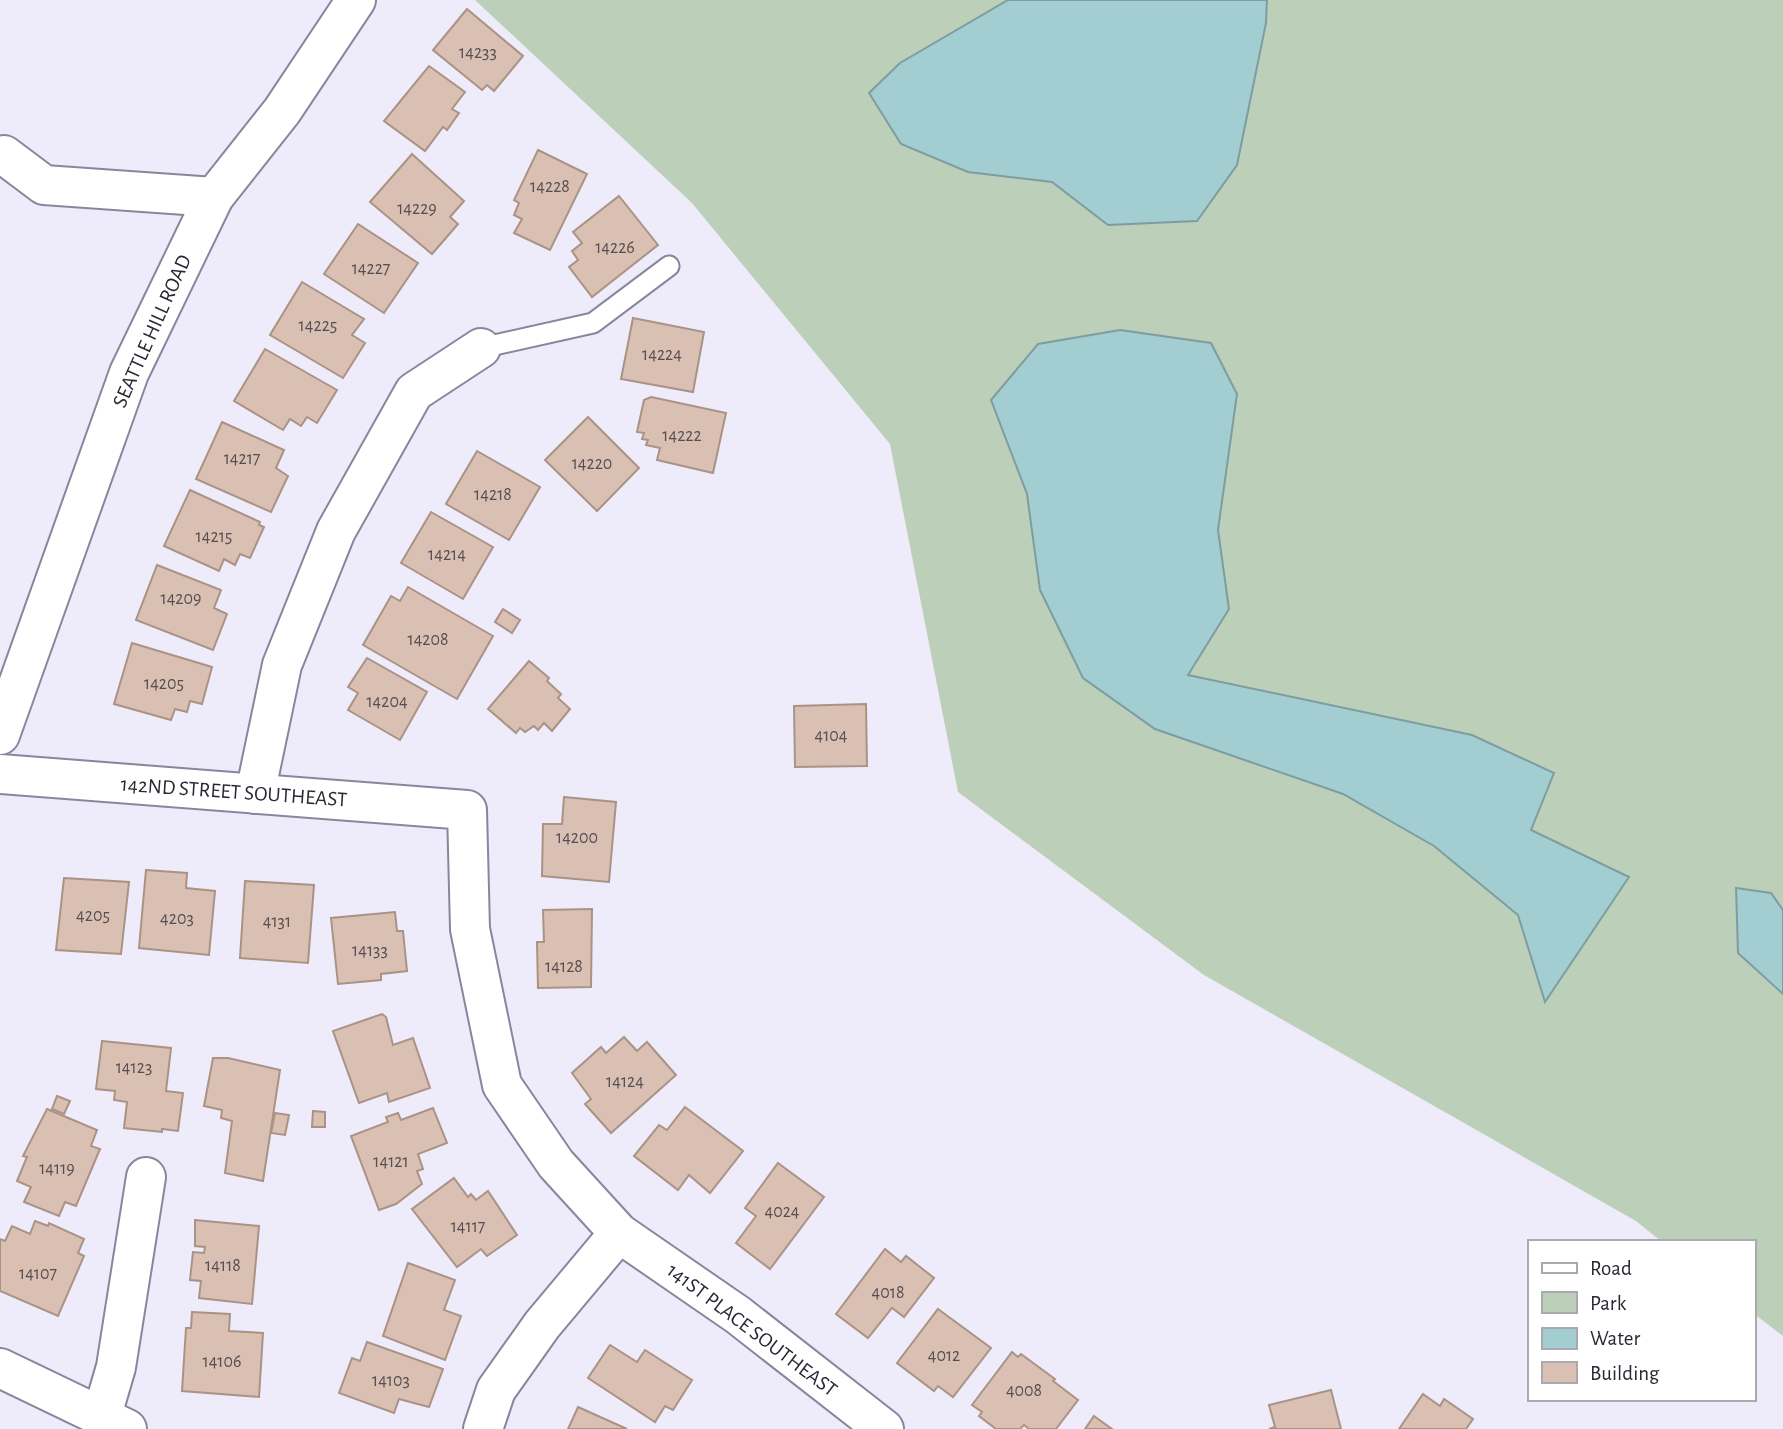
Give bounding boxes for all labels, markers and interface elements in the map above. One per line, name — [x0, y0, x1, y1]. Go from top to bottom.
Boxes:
house number: 14233 — [459, 44, 497, 62]
house number: 14228 — [530, 178, 570, 196]
house number: 14229 — [397, 200, 437, 218]
house number: 14226 — [595, 239, 635, 257]
street label: SEATTLE HILL ROAD — [109, 251, 195, 411]
house number: 14227 — [352, 260, 390, 278]
house number: 14225 — [299, 317, 337, 335]
house number: 14224 — [642, 346, 682, 364]
house number: 14222 — [662, 427, 702, 445]
house number: 14217 — [224, 450, 260, 468]
house number: 14220 — [572, 455, 612, 473]
house number: 14218 — [474, 486, 512, 504]
house number: 14215 — [196, 528, 232, 546]
house number: 14214 — [428, 546, 466, 564]
house number: 14209 — [160, 590, 202, 608]
house number: 14208 — [407, 631, 449, 649]
house number: 14205 — [144, 675, 184, 693]
house number: 14204 — [366, 693, 408, 711]
house number: 4104 — [814, 727, 848, 745]
street label: 142ND STREET SOUTHEAST — [120, 774, 348, 810]
house number: 14200 — [556, 829, 598, 847]
house number: 4205 — [76, 907, 110, 925]
house number: 4203 — [160, 910, 194, 928]
house number: 4131 — [263, 913, 291, 931]
house number: 14133 — [352, 942, 388, 960]
house number: 14128 — [545, 958, 583, 976]
house number: 14123 — [116, 1059, 152, 1077]
house number: 14124 — [606, 1073, 644, 1091]
house number: 14121 — [373, 1153, 409, 1171]
house number: 14119 — [39, 1160, 75, 1178]
house number: 4024 — [764, 1203, 800, 1221]
house number: 14117 — [451, 1218, 485, 1236]
legend — [1528, 1240, 1755, 1401]
house number: 14118 — [205, 1257, 241, 1275]
text: Road — [1590, 1258, 1632, 1279]
street label: 141ST PLACE SOUTHEAST — [663, 1259, 841, 1401]
house number: 14107 — [19, 1265, 57, 1283]
house number: 4018 — [872, 1284, 904, 1302]
text: Park — [1590, 1293, 1627, 1314]
text: Water — [1590, 1328, 1640, 1349]
house number: 4012 — [928, 1347, 960, 1365]
house number: 14106 — [202, 1353, 242, 1371]
text: Building — [1590, 1363, 1660, 1384]
house number: 14103 — [372, 1372, 410, 1390]
house number: 4008 — [1006, 1382, 1042, 1400]

